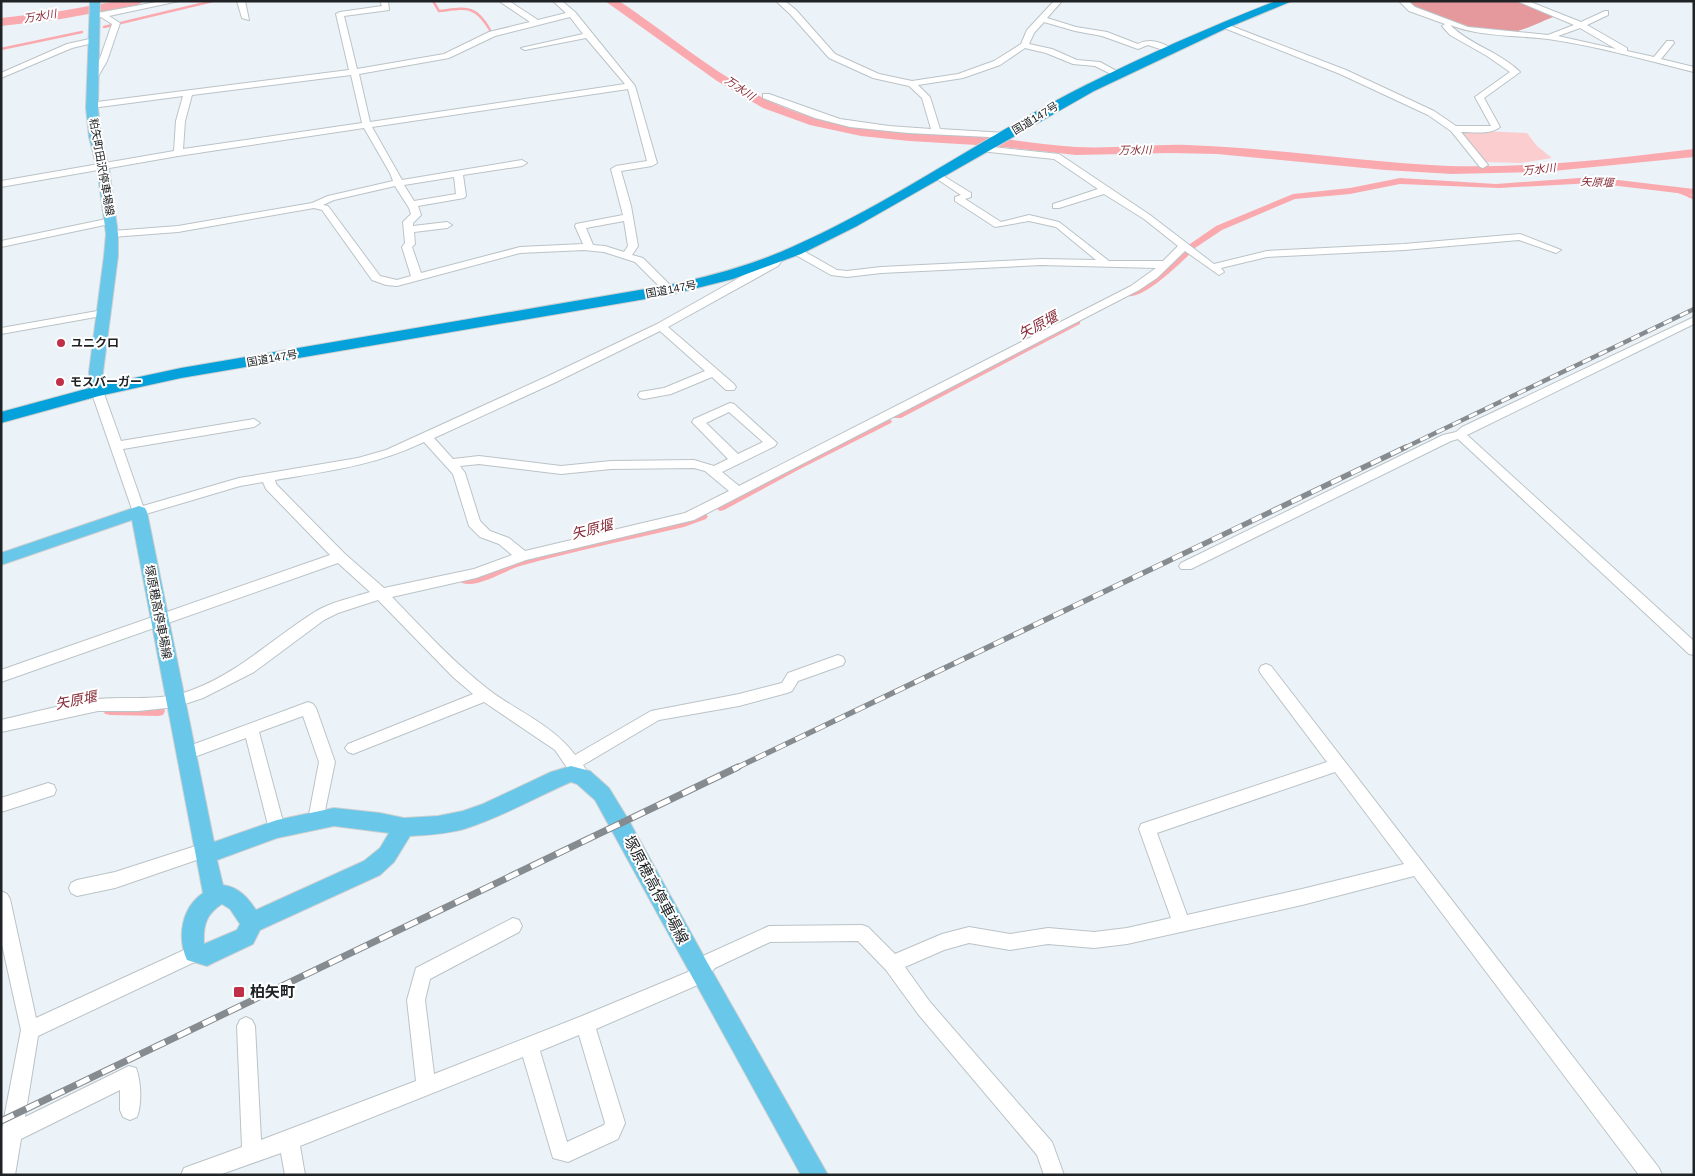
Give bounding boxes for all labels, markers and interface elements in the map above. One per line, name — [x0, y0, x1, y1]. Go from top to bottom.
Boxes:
water label: 万水川 — [23, 7, 58, 25]
water label: 万水川 — [723, 74, 758, 103]
street label: 国道147号 — [1010, 100, 1060, 136]
street label: 粕矢町田沢停車場線 — [87, 117, 117, 217]
water label: 万水川 — [1118, 144, 1153, 156]
water label: 万水川 — [1522, 161, 1557, 177]
water label: 矢原堰 — [1580, 175, 1616, 189]
street label: 国道147号 — [645, 278, 697, 300]
water label: 矢原堰 — [1016, 307, 1063, 342]
place label: ユニクロ — [71, 336, 119, 350]
marker: ユニクロ — [55, 337, 67, 349]
street label: 国道147号 — [246, 348, 298, 368]
place label: モスバーガー — [70, 375, 142, 389]
marker: モスバーガー — [54, 376, 66, 388]
water label: 矢原堰 — [570, 515, 617, 542]
street label: 塚原穂高停車場線 — [142, 564, 174, 660]
water label: 矢原堰 — [54, 688, 101, 712]
street label: 塚原穂高停車場線 — [621, 833, 692, 947]
place label: 柏矢町 — [250, 983, 295, 1000]
marker: 柏矢町 — [232, 985, 246, 999]

